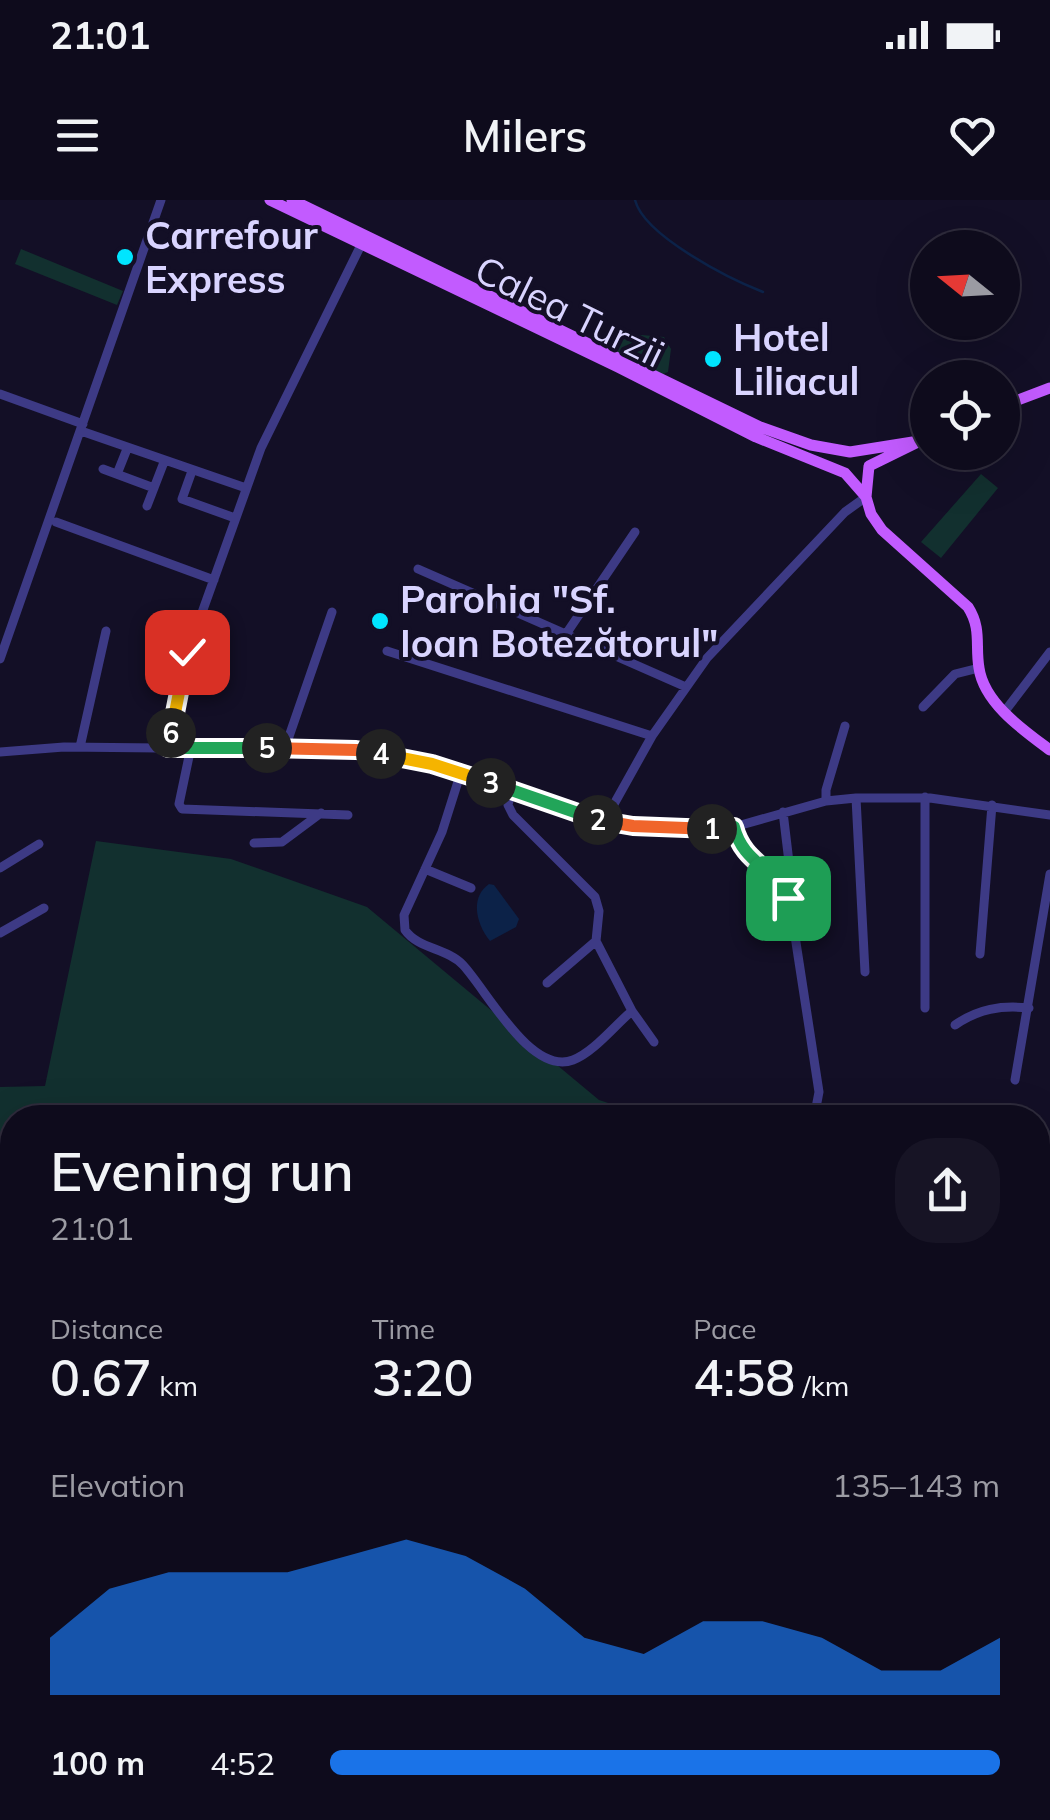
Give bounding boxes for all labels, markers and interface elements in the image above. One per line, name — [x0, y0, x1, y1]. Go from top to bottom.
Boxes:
text: 21:01 — [50, 11, 151, 59]
text: Milers — [462, 107, 588, 163]
icon: menu — [50, 108, 105, 163]
icon: heart — [945, 108, 1000, 163]
place label: Carrefour Express — [145, 211, 318, 303]
north arrow — [910, 230, 1020, 340]
map controls — [910, 230, 1020, 470]
street label: Calea Turzii — [468, 245, 672, 377]
marker: Carrefour Express — [114, 246, 136, 268]
place label: Hotel Liliacul — [733, 313, 859, 405]
marker: Hotel Liliacul — [702, 348, 724, 370]
button: locate — [910, 360, 1020, 470]
place label: Parohia "Sf. Ioan Botezătorul" — [400, 575, 718, 667]
pin — [145, 610, 230, 695]
marker: Parohia "Sf. Ioan Botezătorul" — [369, 610, 391, 632]
icon: check — [160, 625, 215, 680]
pin: 6 — [146, 708, 196, 758]
text: 6 — [163, 715, 179, 750]
pin: 5 — [242, 723, 292, 773]
pin: 4 — [356, 729, 406, 779]
text: 5 — [259, 730, 275, 765]
text: 4 — [373, 736, 389, 771]
pin: 3 — [466, 758, 516, 808]
text: 3 — [483, 765, 499, 800]
pin: 2 — [573, 795, 623, 845]
text: 2 — [590, 802, 606, 837]
pin: 1 — [687, 804, 737, 854]
text: 1 — [704, 811, 720, 846]
pin — [746, 856, 831, 941]
icon: arrive — [761, 871, 816, 926]
text: Evening run — [50, 1136, 354, 1205]
button: share — [895, 1138, 1000, 1243]
text: 21:01 — [50, 1208, 134, 1248]
text: Distance — [50, 1311, 163, 1346]
text: Time — [372, 1311, 435, 1346]
text: Pace — [693, 1311, 757, 1346]
text: 0.67 — [50, 1346, 152, 1409]
text: 3:20 — [372, 1346, 474, 1409]
text: 4:58 — [693, 1346, 795, 1409]
text: km — [152, 1368, 198, 1403]
text: /km — [795, 1368, 849, 1403]
text: Elevation — [50, 1465, 185, 1505]
text: 135–143 m — [832, 1465, 1000, 1505]
text: 100 m — [50, 1743, 145, 1783]
text: 4:52 — [210, 1743, 275, 1783]

